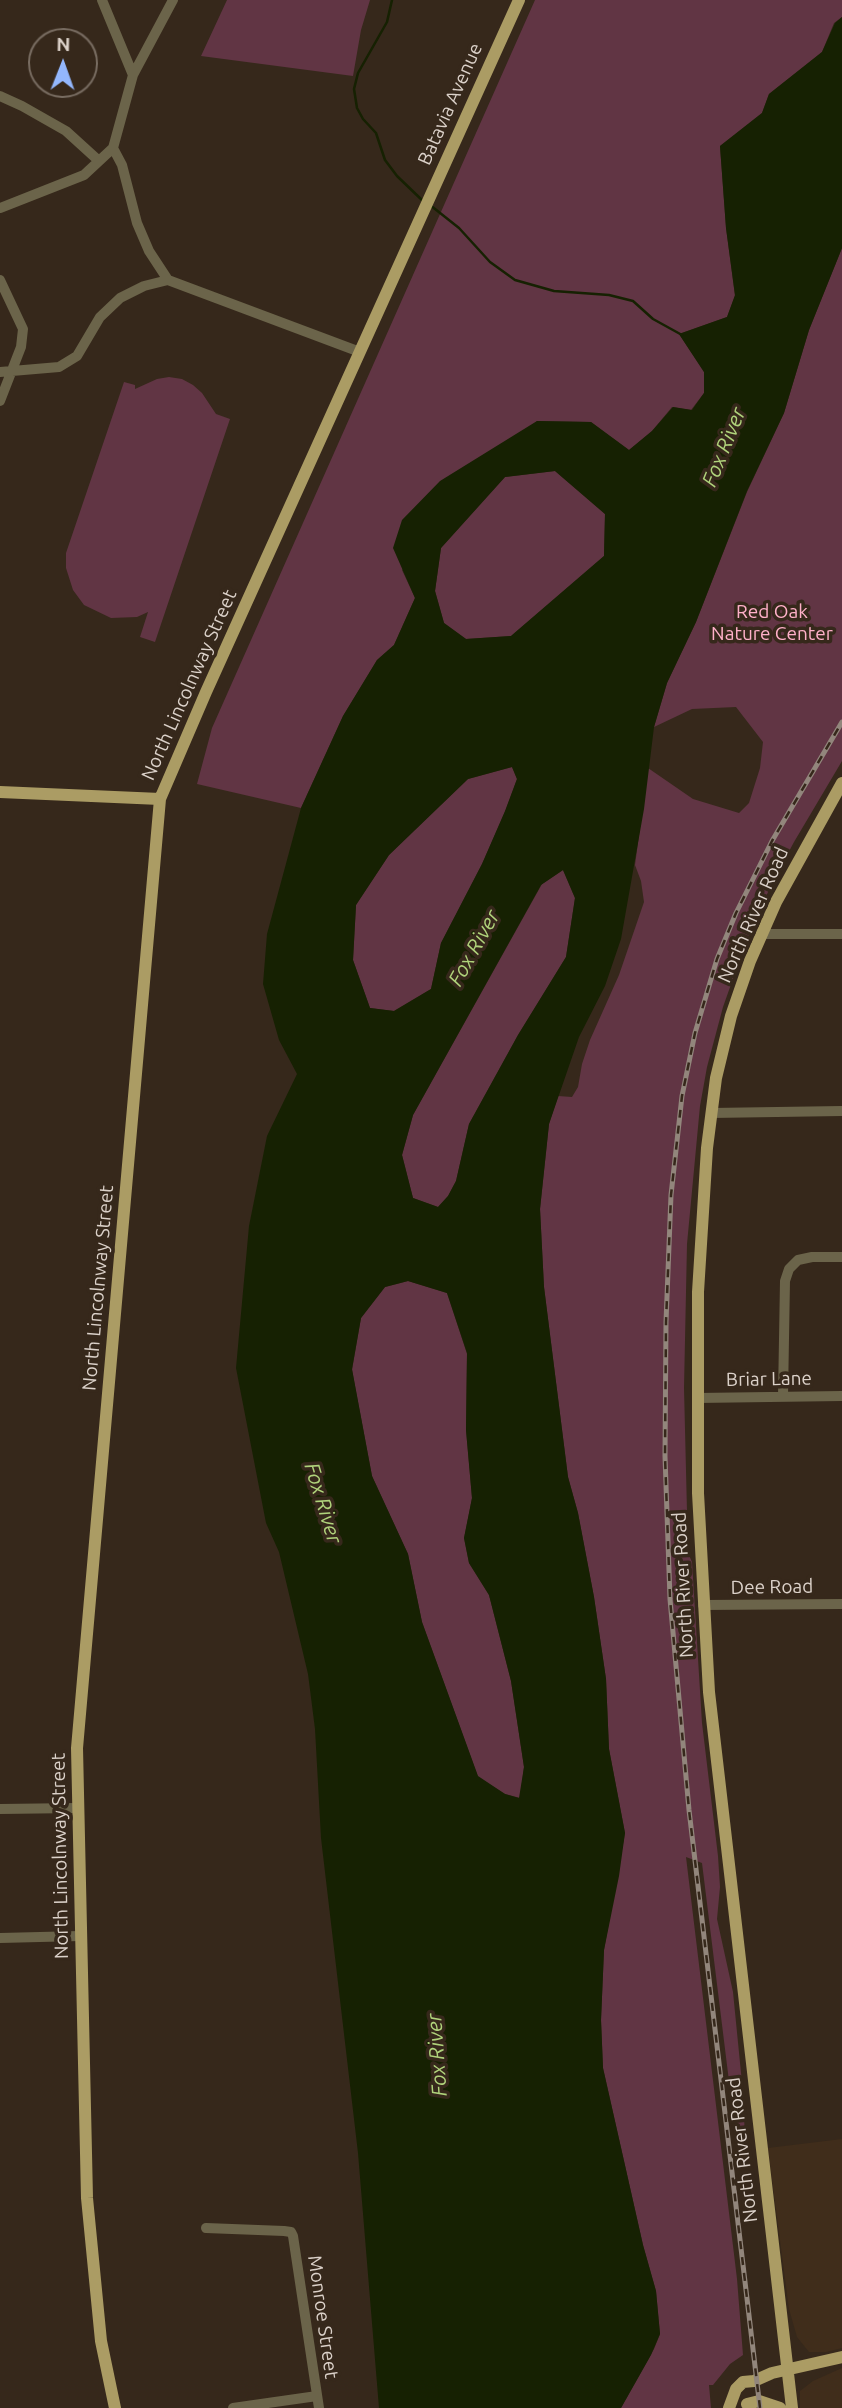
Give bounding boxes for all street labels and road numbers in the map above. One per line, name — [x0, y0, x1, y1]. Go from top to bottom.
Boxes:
street label: Batavia Avenue — [413, 40, 487, 168]
street label: North Lincolnway Street — [137, 586, 241, 784]
street label: North River Road — [713, 844, 793, 986]
street label: North Lincolnway Street — [78, 1184, 118, 1392]
street label: Briar Lane — [726, 1367, 812, 1391]
street label: North River Road — [668, 1511, 698, 1659]
street label: Dee Road — [731, 1575, 813, 1599]
street label: North Lincolnway Street — [47, 1753, 73, 1959]
street label: North River Road — [722, 2076, 762, 2224]
street label: Monroe Street — [303, 2254, 343, 2380]

